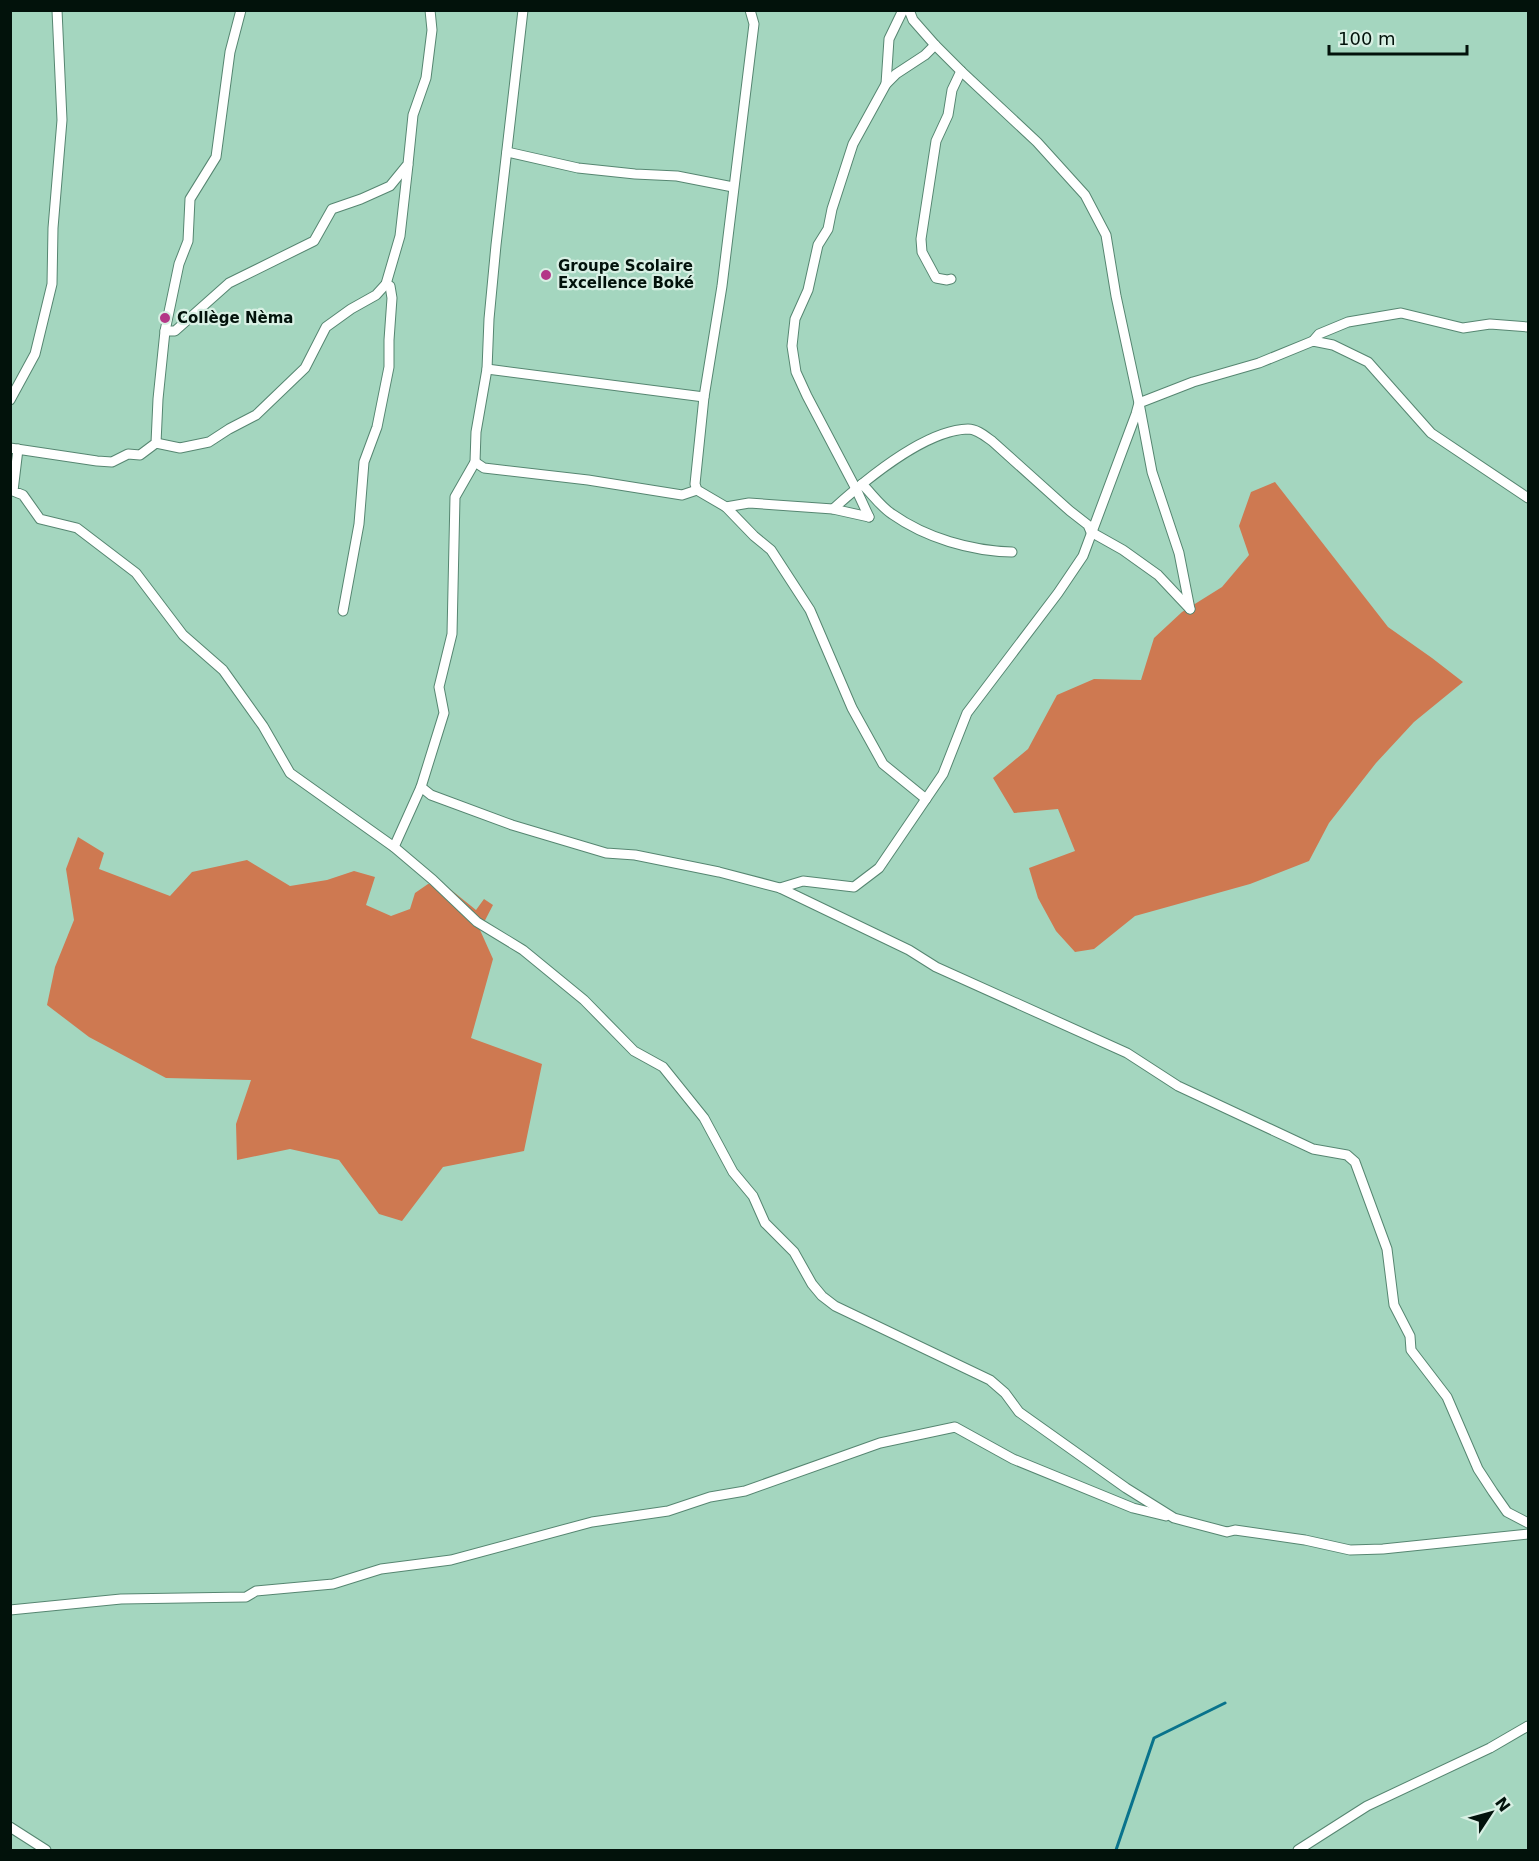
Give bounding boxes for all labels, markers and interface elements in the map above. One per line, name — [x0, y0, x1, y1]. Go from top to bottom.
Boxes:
scale bar — [1329, 18, 1467, 56]
text: 100 m — [1338, 28, 1396, 49]
place label: Groupe Scolaire Excellence Boké — [558, 257, 694, 292]
marker: Groupe Scolaire Excellence Boké — [539, 268, 553, 282]
place label: Collège Nèma — [177, 309, 293, 327]
marker: Collège Nèma — [158, 311, 172, 325]
north arrow — [1461, 1783, 1521, 1843]
text: N — [1491, 1793, 1514, 1815]

